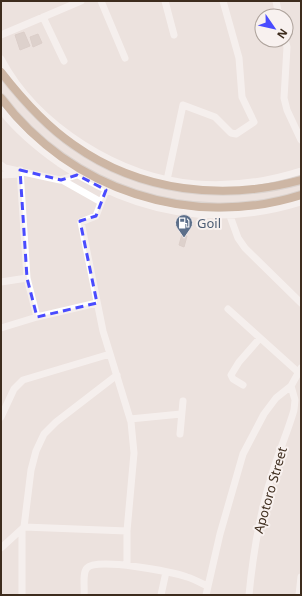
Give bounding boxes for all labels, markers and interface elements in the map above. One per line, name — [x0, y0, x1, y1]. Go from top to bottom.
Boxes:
north arrow — [254, 8, 294, 48]
text: N — [274, 26, 291, 42]
fuel station icon: Goil — [174, 213, 194, 238]
place label: Goil — [197, 214, 221, 232]
street label: Apotoro Street — [249, 444, 291, 535]

